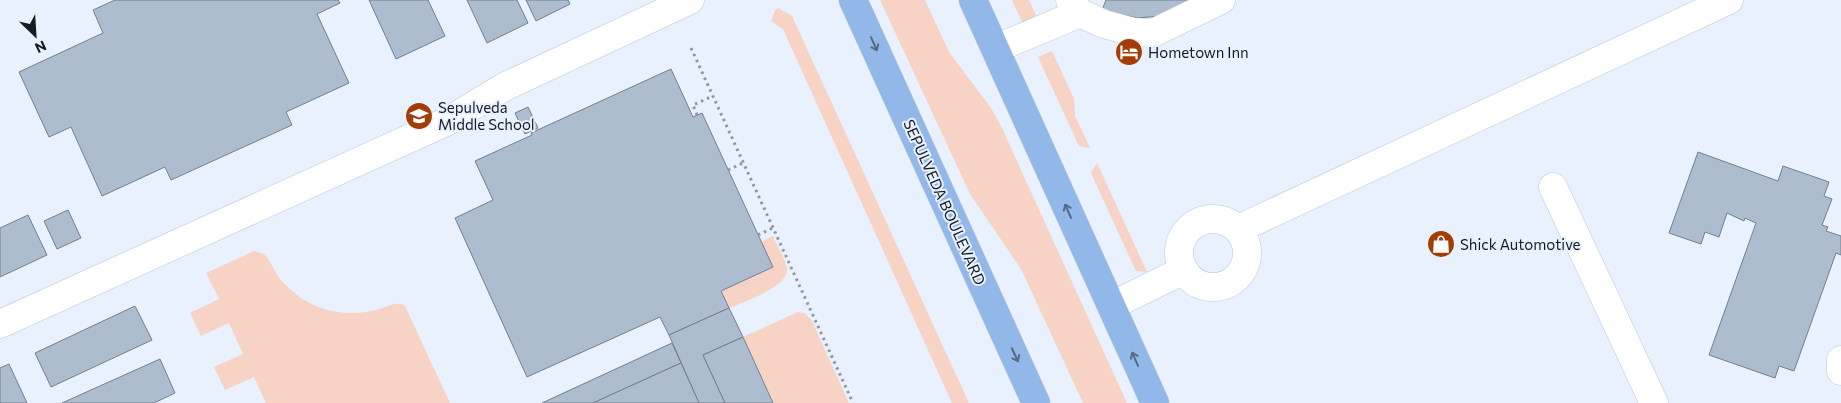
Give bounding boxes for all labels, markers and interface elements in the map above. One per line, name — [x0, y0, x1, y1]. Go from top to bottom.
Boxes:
north arrow — [10, 10, 60, 60]
one-way arrow — [869, 36, 879, 51]
text: N — [32, 37, 49, 57]
hotel icon: Hometown Inn — [1114, 37, 1144, 67]
place label: Hometown Inn — [1148, 43, 1249, 61]
place label: Sepulveda Middle School — [438, 98, 535, 133]
school or university icon: Sepulveda Middle School — [404, 101, 434, 131]
street label: SEPULVEDA BOULEVARD — [900, 116, 990, 288]
one-way arrow — [1063, 204, 1072, 219]
shop icon: Shick Automotive — [1426, 229, 1456, 259]
place label: Shick Automotive — [1460, 235, 1581, 253]
one-way arrow — [1010, 347, 1020, 362]
one-way arrow — [1130, 352, 1140, 367]

